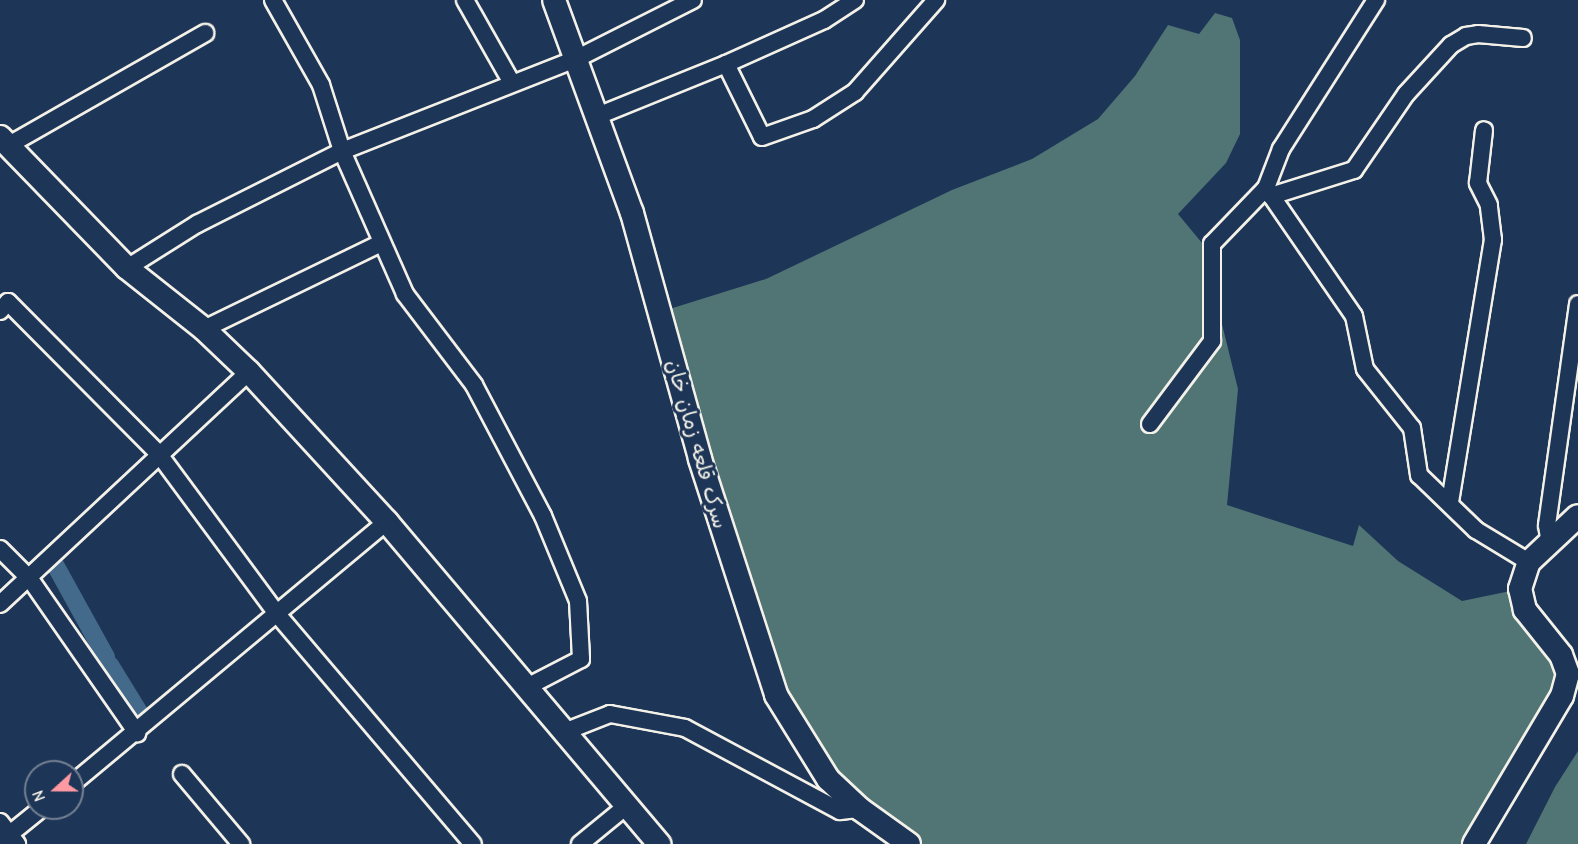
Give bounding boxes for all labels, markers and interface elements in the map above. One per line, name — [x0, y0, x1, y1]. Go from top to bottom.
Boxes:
street label: سرک قلعه زمان خان — [661, 357, 733, 531]
north arrow — [24, 760, 84, 820]
text: N — [29, 788, 49, 804]

